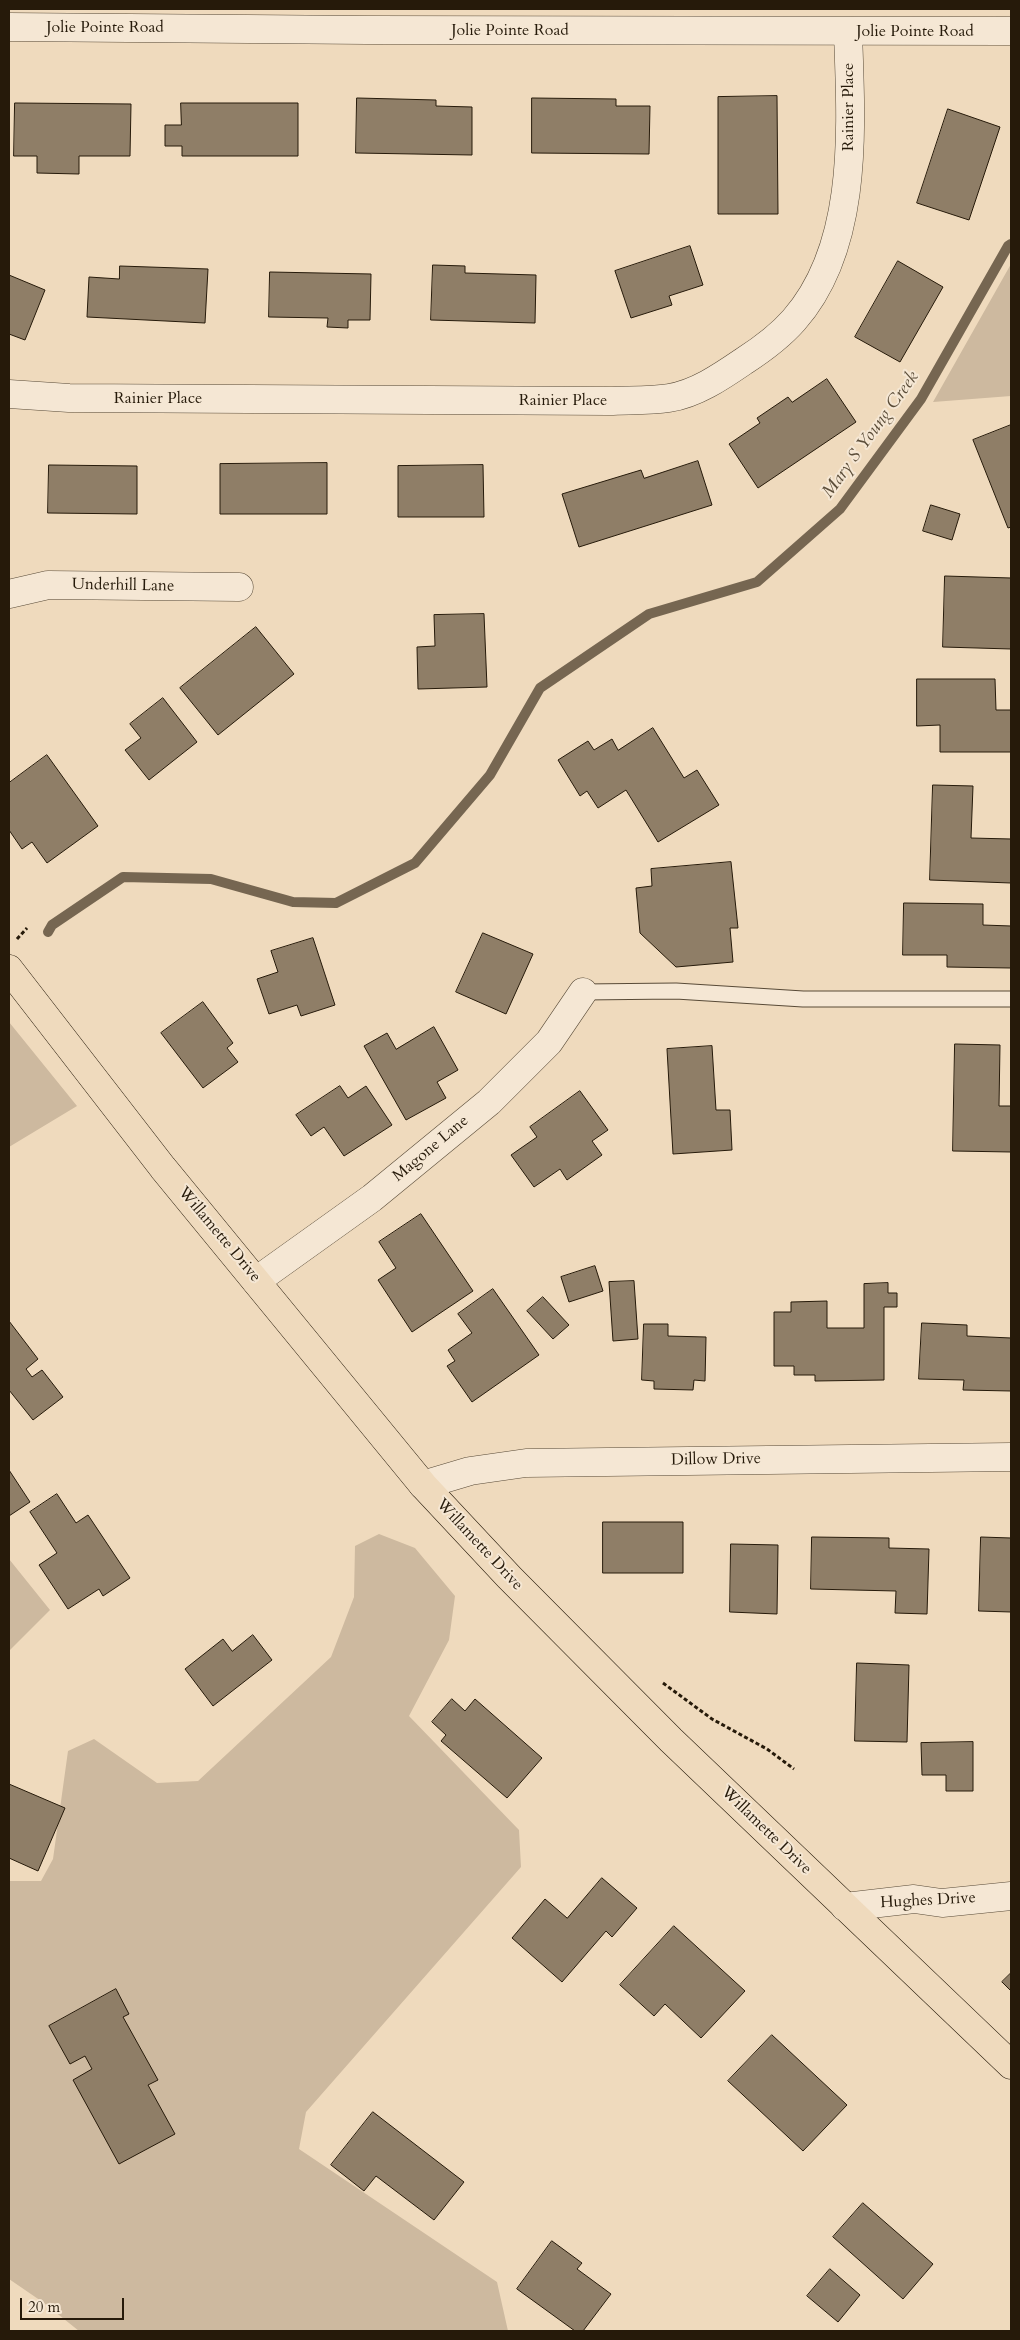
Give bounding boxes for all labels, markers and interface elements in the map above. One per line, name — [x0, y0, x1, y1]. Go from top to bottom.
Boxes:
street label: Jolie Pointe Road — [46, 18, 164, 38]
street label: Jolie Pointe Road — [451, 21, 569, 41]
street label: Jolie Pointe Road — [856, 22, 974, 42]
street label: Rainier Place — [839, 63, 859, 151]
water label: Mary S Young Creek — [818, 367, 924, 503]
street label: Rainier Place — [114, 389, 202, 409]
street label: Rainier Place — [519, 391, 607, 411]
street label: Underhill Lane — [72, 576, 174, 596]
street label: Magone Lane — [389, 1112, 473, 1186]
street label: Willamette Drive — [174, 1183, 264, 1287]
street label: Dillow Drive — [671, 1450, 761, 1470]
street label: Willamette Drive — [432, 1495, 526, 1595]
street label: Willamette Drive — [717, 1783, 815, 1879]
street label: Hughes Drive — [880, 1889, 976, 1913]
scale bar — [22, 2288, 126, 2320]
text: 20 m — [28, 2297, 60, 2317]

